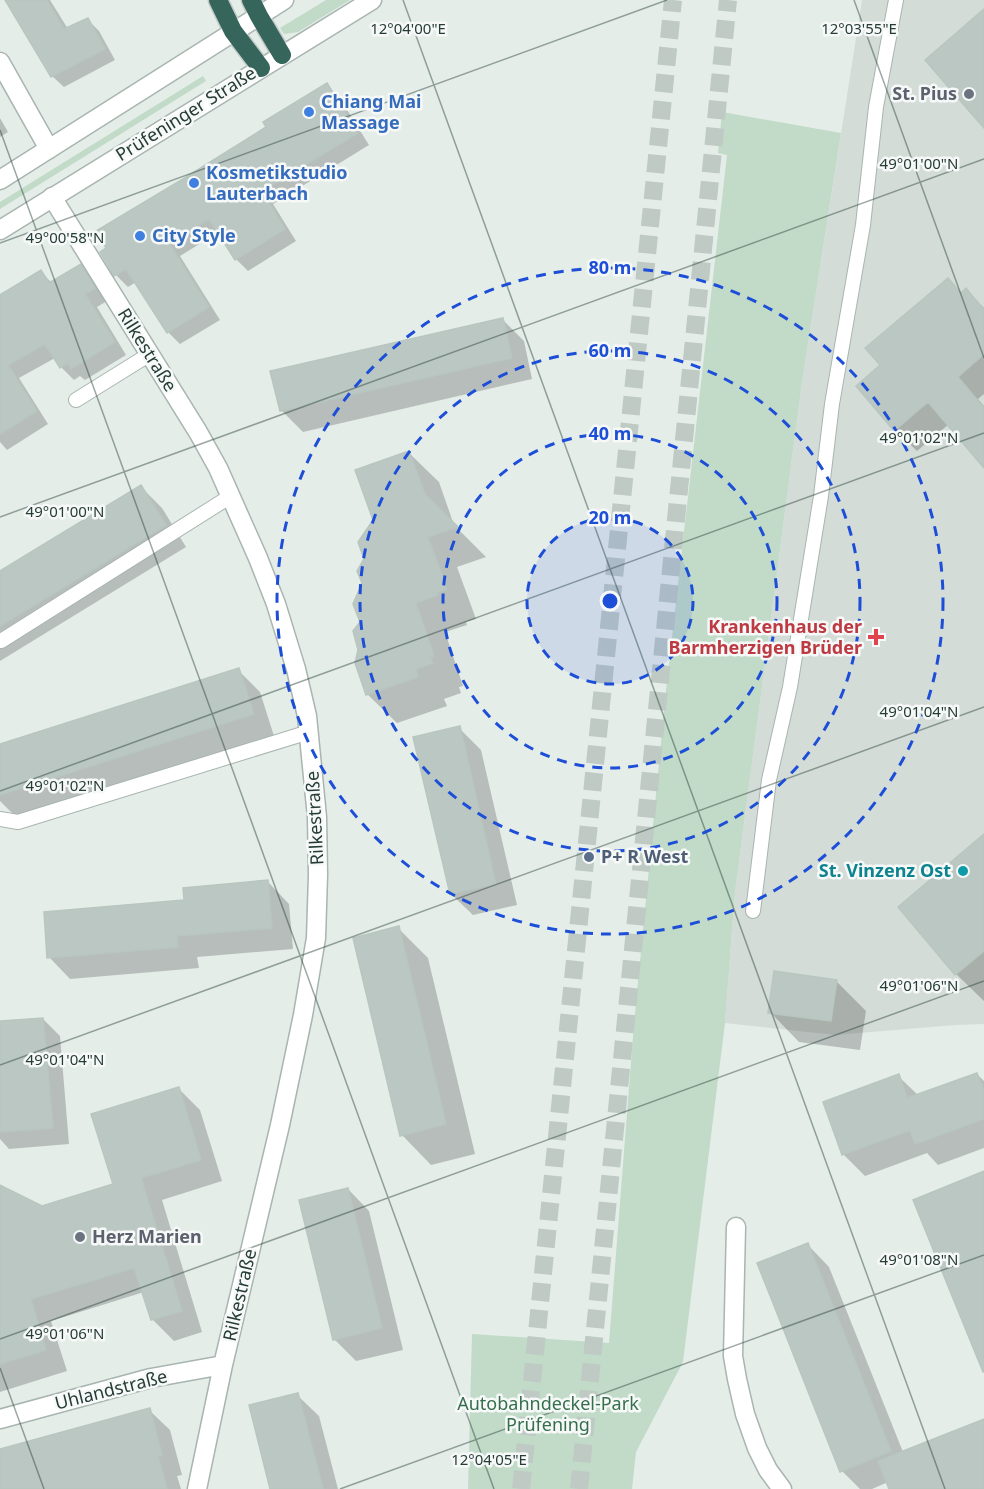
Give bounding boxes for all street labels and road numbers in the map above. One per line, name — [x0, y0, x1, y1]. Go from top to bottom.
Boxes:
street label: Prüfeninger Straße — [111, 60, 260, 166]
street label: Rilkestraße — [113, 303, 183, 396]
street label: Rilkestraße — [300, 770, 328, 866]
street label: Rilkestraße — [217, 1246, 261, 1343]
street label: Uhlandstraße — [52, 1363, 169, 1415]

